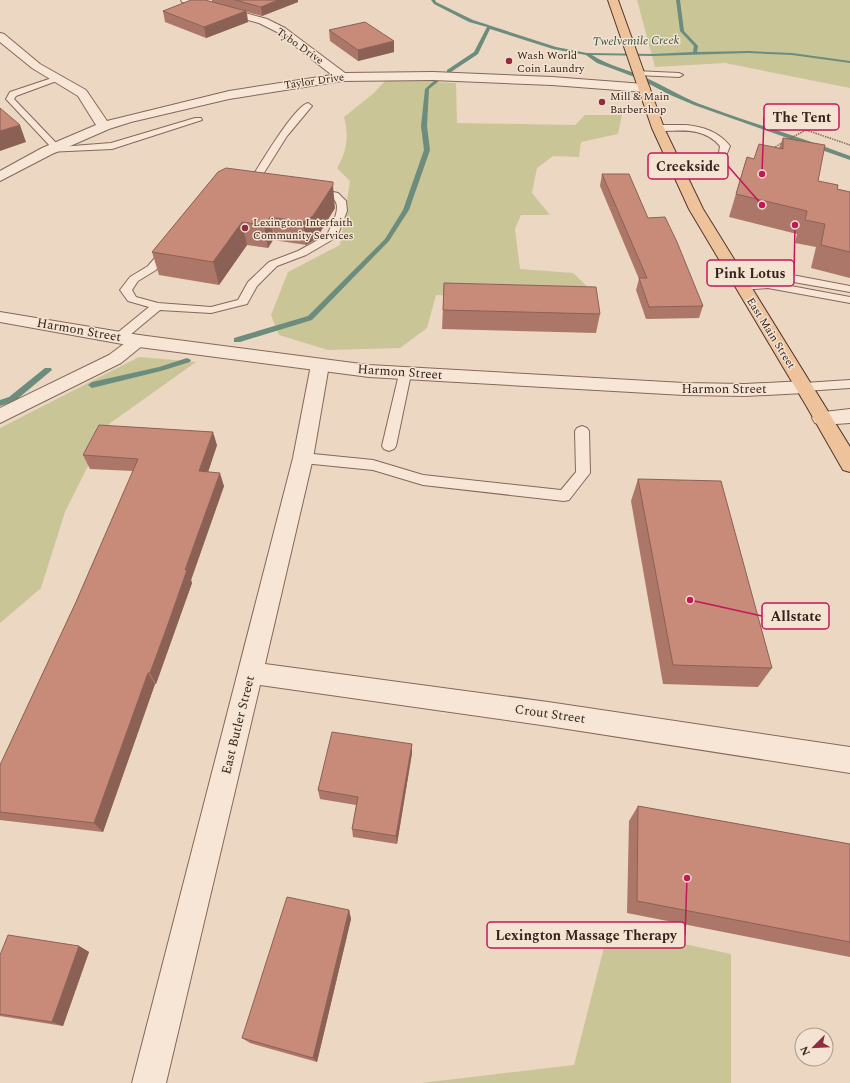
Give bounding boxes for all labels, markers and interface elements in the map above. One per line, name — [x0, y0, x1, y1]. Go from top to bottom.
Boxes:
street label: Tybo Drive — [273, 23, 327, 69]
water label: Twelvemile Creek — [593, 31, 680, 51]
place label: Wash World Coin Laundry — [517, 47, 585, 77]
marker: Wash World Coin Laundry — [504, 56, 514, 66]
street label: Taylor Drive — [283, 68, 345, 94]
place label: Mill & Main Barbershop — [610, 88, 669, 118]
marker: Mill & Main Barbershop — [597, 97, 607, 107]
callout: The Tent — [764, 104, 839, 130]
text: The Tent — [773, 107, 832, 128]
callout: Creekside — [648, 153, 728, 179]
text: Creekside — [656, 156, 720, 177]
place label: Lexington Interfaith Community Services — [253, 214, 354, 244]
marker: Lexington Interfaith Community Services — [240, 223, 250, 233]
callout: Pink Lotus — [707, 260, 794, 286]
text: Pink Lotus — [714, 263, 786, 284]
street label: East Main Street — [742, 294, 800, 372]
street label: Harmon Street — [35, 313, 123, 347]
street label: Harmon Street — [357, 359, 444, 385]
street label: Harmon Street — [681, 379, 767, 399]
callout: Allstate — [762, 603, 829, 629]
text: Allstate — [771, 606, 821, 627]
street label: East Butler Street — [216, 673, 260, 777]
street label: Crout Street — [514, 699, 587, 729]
callout: Lexington Massage Therapy — [487, 922, 685, 948]
text: Lexington Massage Therapy — [495, 925, 678, 946]
north arrow — [794, 1027, 834, 1067]
text: N — [796, 1043, 815, 1058]

